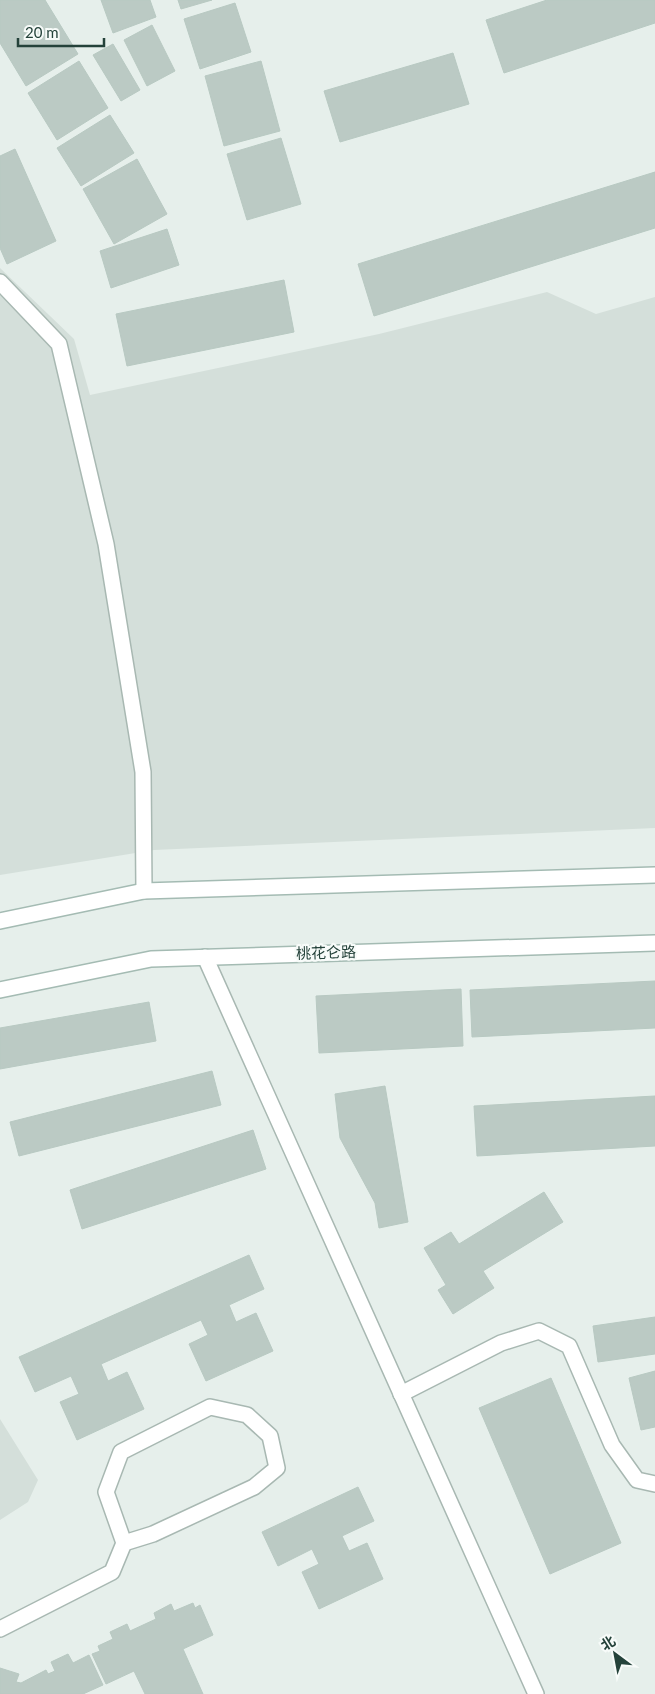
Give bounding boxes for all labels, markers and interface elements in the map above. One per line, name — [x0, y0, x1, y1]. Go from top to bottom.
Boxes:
scale bar — [18, 15, 104, 47]
text: 20 m — [25, 23, 59, 41]
street label: 桃花仑路 — [296, 942, 356, 962]
north arrow — [590, 1629, 640, 1679]
text: 北 — [597, 1632, 618, 1653]

